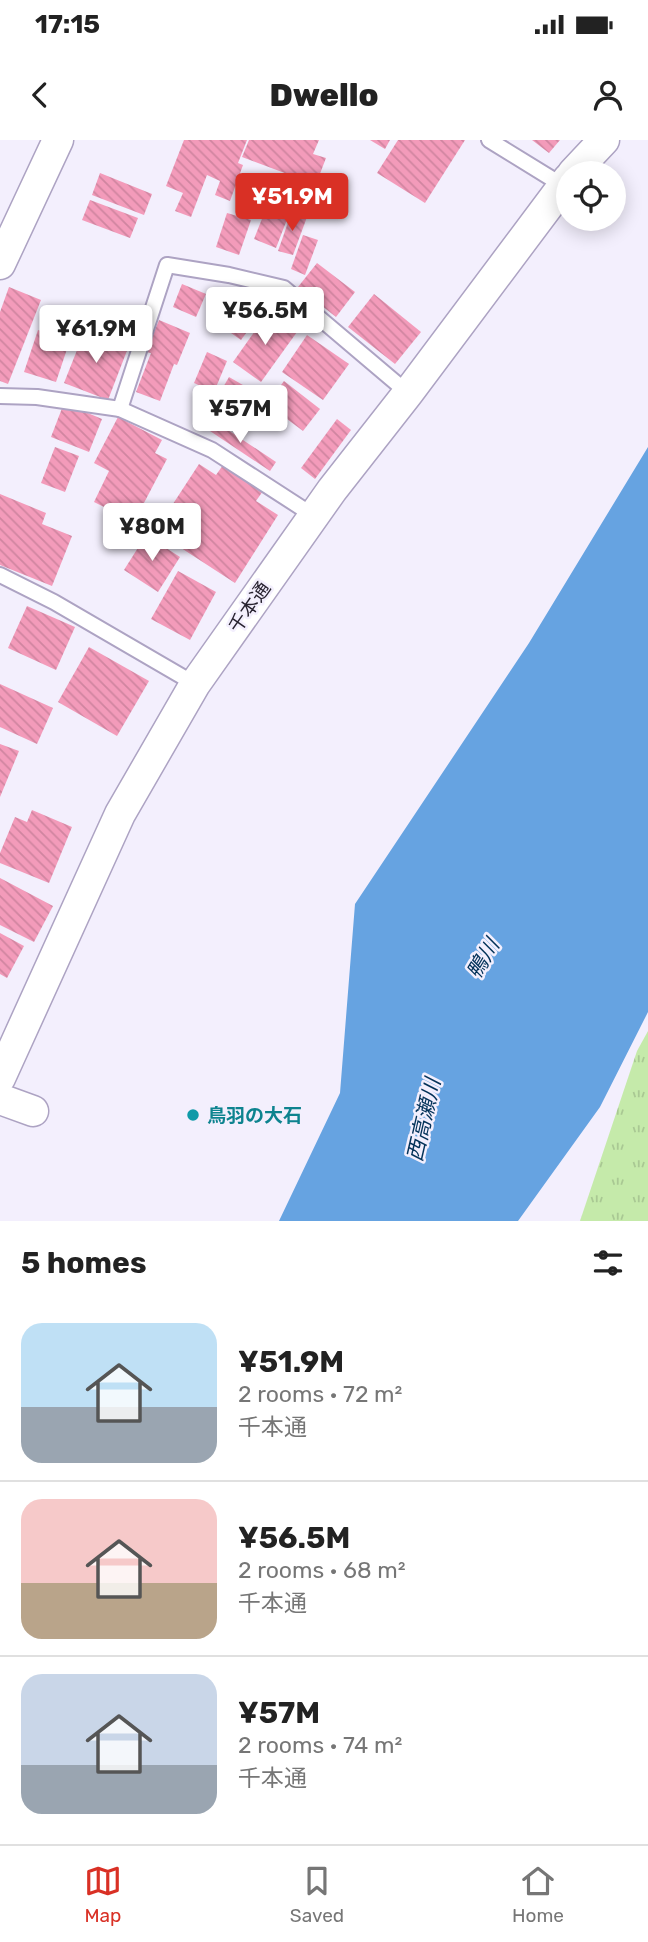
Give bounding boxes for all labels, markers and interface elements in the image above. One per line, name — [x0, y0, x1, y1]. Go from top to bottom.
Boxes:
text: 17:15 — [35, 9, 100, 40]
icon: back — [21, 76, 59, 114]
text: Dwello — [269, 76, 379, 114]
icon: person — [589, 76, 627, 114]
map controls — [556, 161, 626, 231]
button: locate — [556, 161, 626, 231]
pin: ¥51.9M — [235, 174, 349, 233]
text: ¥51.9M — [251, 182, 333, 210]
pin: ¥56.5M — [208, 288, 322, 347]
text: ¥56.5M — [222, 296, 308, 324]
pin: ¥61.9M — [39, 306, 153, 365]
text: ¥61.9M — [55, 314, 137, 342]
pin: ¥57M — [199, 386, 281, 445]
text: ¥57M — [209, 394, 271, 422]
pin: ¥80M — [111, 504, 193, 563]
text: ¥80M — [119, 512, 185, 540]
street label: 千本通 — [224, 577, 275, 637]
water label: 鴨川 — [461, 933, 505, 983]
water label: 西高瀬川 — [402, 1074, 446, 1164]
place label: 鳥羽の大石 — [207, 1104, 302, 1127]
marker: 鳥羽の大石 — [185, 1107, 201, 1123]
icon: filters — [589, 1244, 627, 1282]
text: 5 homes — [21, 1245, 147, 1281]
text: ¥51.9M — [238, 1344, 344, 1380]
icon: home — [77, 1351, 161, 1435]
text: 2 rooms · 72 m² — [238, 1380, 402, 1408]
text: 千本通 — [238, 1413, 307, 1441]
text: ¥56.5M — [238, 1520, 350, 1556]
icon: home — [77, 1527, 161, 1611]
text: 2 rooms · 68 m² — [238, 1556, 406, 1584]
text: 千本通 — [238, 1589, 307, 1617]
text: ¥57M — [238, 1695, 320, 1731]
icon: home — [77, 1702, 161, 1786]
text: 2 rooms · 74 m² — [238, 1731, 402, 1759]
text: 千本通 — [238, 1764, 307, 1792]
tab: Map — [84, 1862, 122, 1927]
tab: Saved — [290, 1862, 344, 1927]
tab: Home — [512, 1862, 564, 1927]

